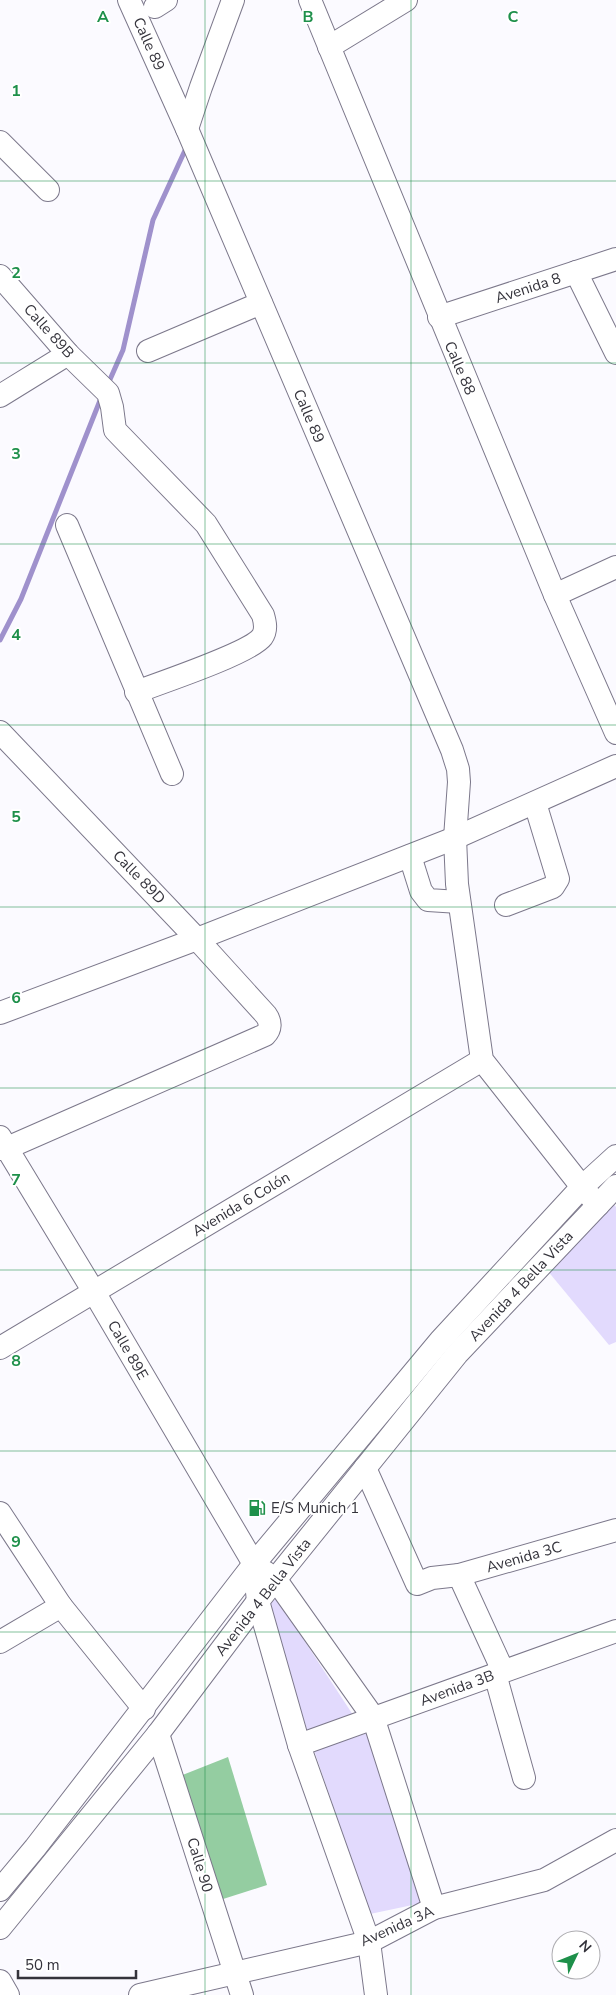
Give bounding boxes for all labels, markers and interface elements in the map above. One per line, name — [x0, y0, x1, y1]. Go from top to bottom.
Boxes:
text: A — [97, 6, 109, 28]
text: B — [302, 6, 314, 28]
text: C — [508, 6, 519, 28]
street label: Calle 89 — [128, 14, 170, 74]
text: 1 — [11, 80, 21, 102]
text: 2 — [11, 262, 21, 284]
street label: Avenida 8 — [493, 268, 563, 308]
street label: Calle 89B — [19, 300, 79, 362]
street label: Calle 88 — [440, 338, 480, 398]
street label: Calle 89 — [289, 386, 329, 446]
text: 3 — [11, 443, 21, 465]
text: 4 — [11, 624, 21, 646]
text: 5 — [11, 806, 21, 828]
street label: Calle 89D — [108, 846, 170, 908]
text: 6 — [11, 987, 21, 1009]
street label: Avenida 6 Colón — [188, 1167, 294, 1241]
text: 7 — [11, 1169, 21, 1191]
street label: Avenida 4 Bella Vista — [464, 1226, 578, 1346]
street label: Calle 89E — [103, 1317, 153, 1383]
text: 8 — [11, 1350, 21, 1372]
fuel station icon: E/S Munich 1 — [247, 1498, 267, 1518]
place label: E/S Munich 1 — [271, 1498, 359, 1518]
text: 9 — [11, 1531, 21, 1553]
street label: Avenida 4 Bella Vista — [211, 1534, 315, 1660]
street label: Avenida 3C — [484, 1537, 564, 1577]
street label: Avenida 3B — [417, 1665, 497, 1711]
street label: Calle 90 — [182, 1835, 218, 1895]
street label: Avenida 3A — [357, 1901, 437, 1951]
north arrow — [551, 1930, 601, 1980]
text: N — [575, 1936, 596, 1957]
scale bar — [18, 1948, 135, 1980]
text: 50 m — [25, 1955, 60, 1975]

